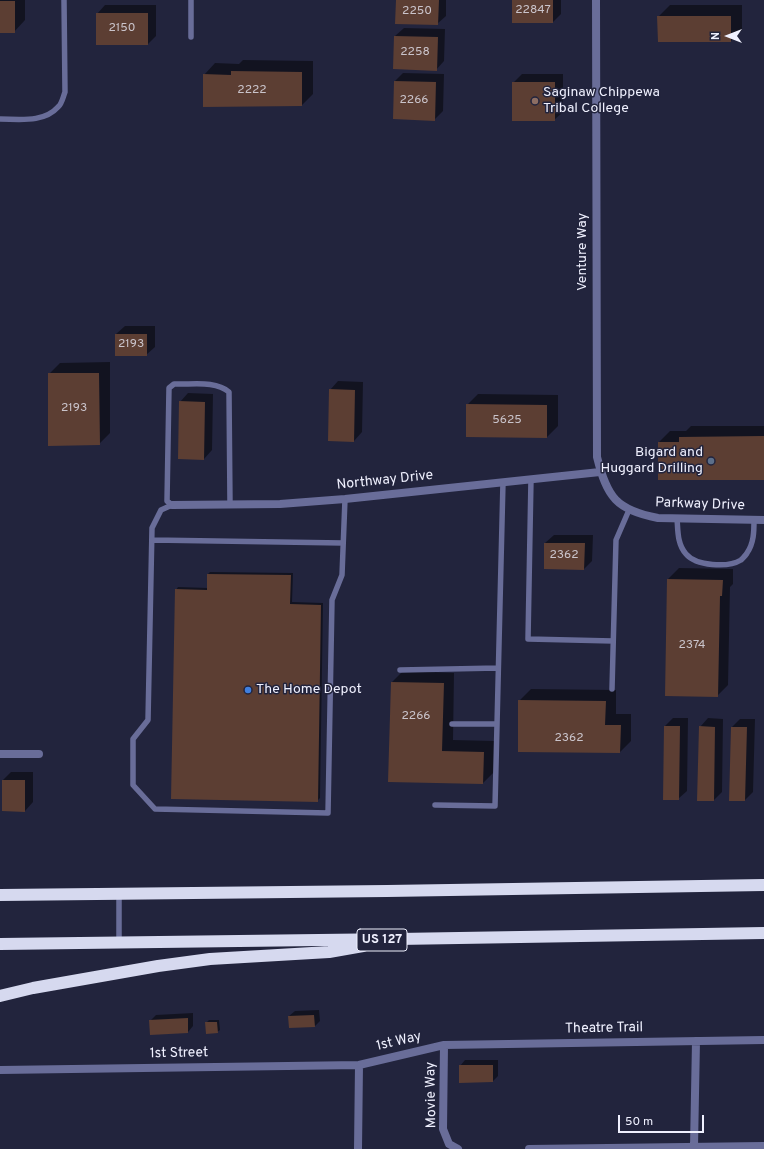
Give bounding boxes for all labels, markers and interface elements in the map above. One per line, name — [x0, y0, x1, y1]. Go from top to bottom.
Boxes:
house number: 22847 — [515, 4, 551, 18]
house number: 2250 — [402, 5, 432, 19]
north arrow — [708, 16, 748, 56]
house number: 2150 — [109, 22, 135, 36]
text: N — [709, 32, 723, 40]
house number: 2258 — [400, 46, 430, 60]
house number: 2222 — [237, 84, 267, 98]
place label: Saginaw Chippewa Tribal College — [543, 85, 660, 118]
house number: 2266 — [399, 94, 429, 108]
marker: Saginaw Chippewa Tribal College — [530, 96, 540, 106]
street label: Venture Way — [575, 213, 591, 291]
house number: 2193 — [118, 338, 144, 352]
house number: 2193 — [61, 402, 87, 416]
house number: 5625 — [492, 414, 522, 428]
place label: Bigard and Huggard Drilling — [600, 445, 703, 478]
marker: Bigard and Huggard Drilling — [706, 456, 716, 466]
street label: Northway Drive — [336, 468, 434, 494]
street label: Parkway Drive — [655, 495, 745, 515]
house number: 2362 — [549, 549, 579, 563]
house number: 2374 — [679, 639, 705, 653]
place label: The Home Depot — [256, 682, 362, 698]
marker: The Home Depot — [243, 685, 253, 695]
house number: 2266 — [401, 710, 431, 724]
house number: 2362 — [554, 732, 584, 746]
road number: US 127 — [357, 929, 407, 951]
street label: Theatre Trail — [565, 1020, 643, 1038]
street label: 1st Way — [375, 1029, 423, 1055]
street label: 1st Street — [150, 1045, 208, 1063]
street label: Movie Way — [423, 1061, 441, 1129]
scale bar — [620, 1107, 706, 1133]
text: 50 m — [625, 1114, 653, 1130]

